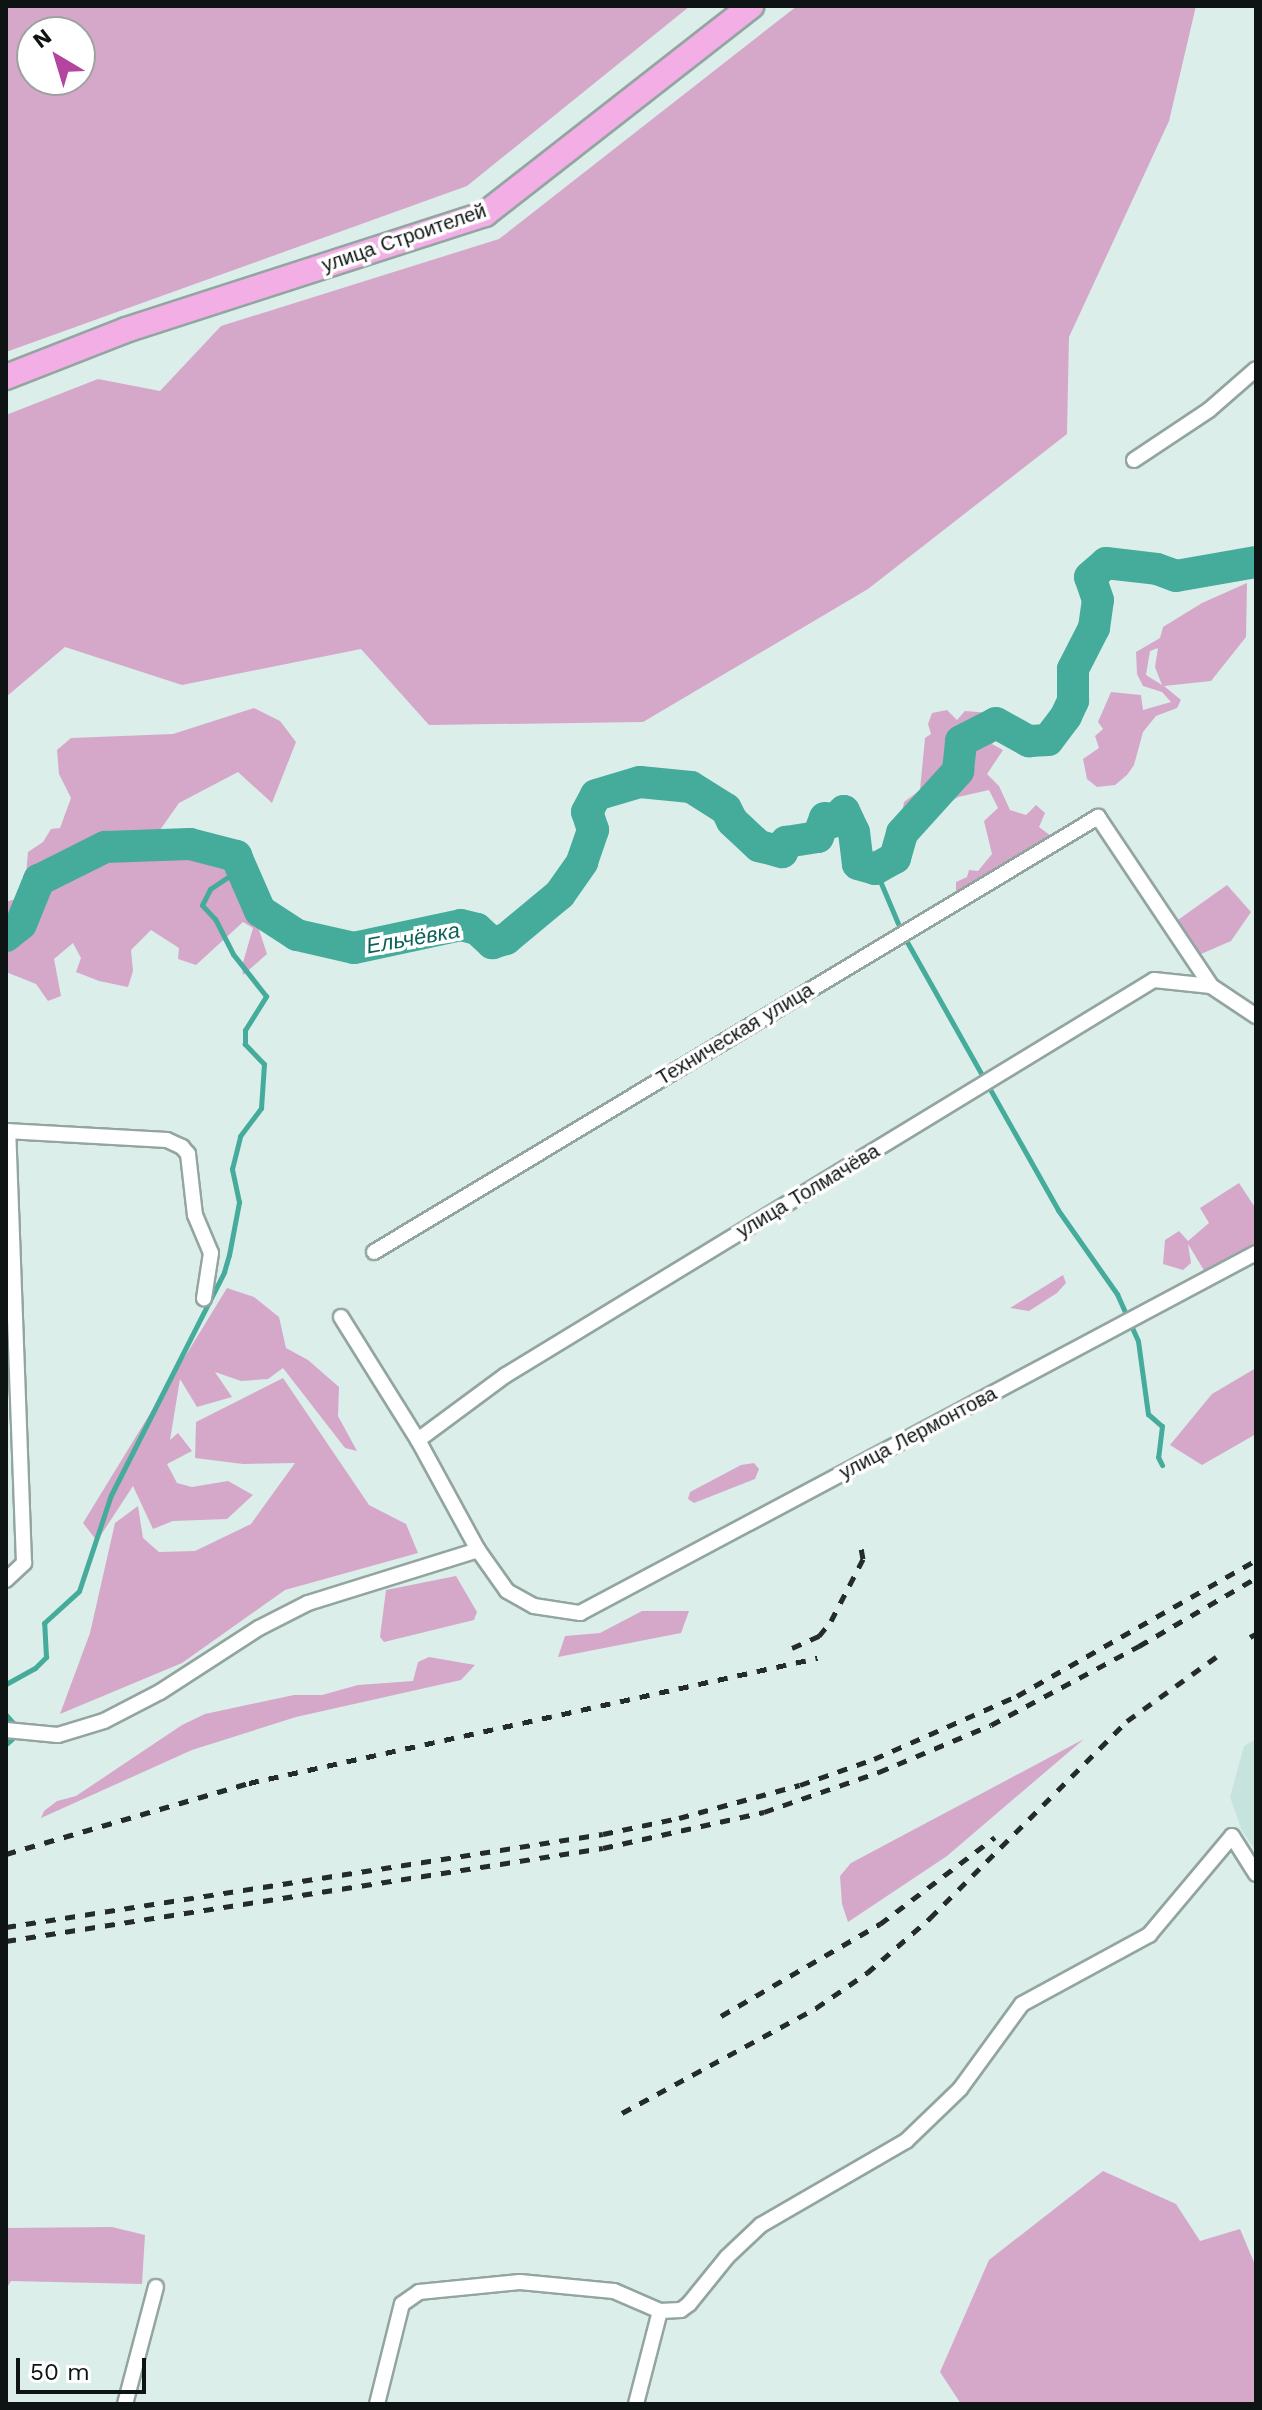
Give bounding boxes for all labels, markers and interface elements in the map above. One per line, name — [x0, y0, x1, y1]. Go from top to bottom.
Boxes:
north arrow — [16, 16, 96, 96]
text: N — [28, 23, 56, 53]
street label: улица Строителей — [319, 199, 489, 277]
water label: Ельчёвка — [364, 917, 462, 959]
street label: Техническая улица — [652, 978, 818, 1090]
street label: улица Толмачёва — [732, 1139, 884, 1243]
street label: улица Лермонтова — [835, 1381, 1001, 1485]
scale bar — [20, 2342, 150, 2392]
text: 50 m — [30, 2358, 90, 2386]

